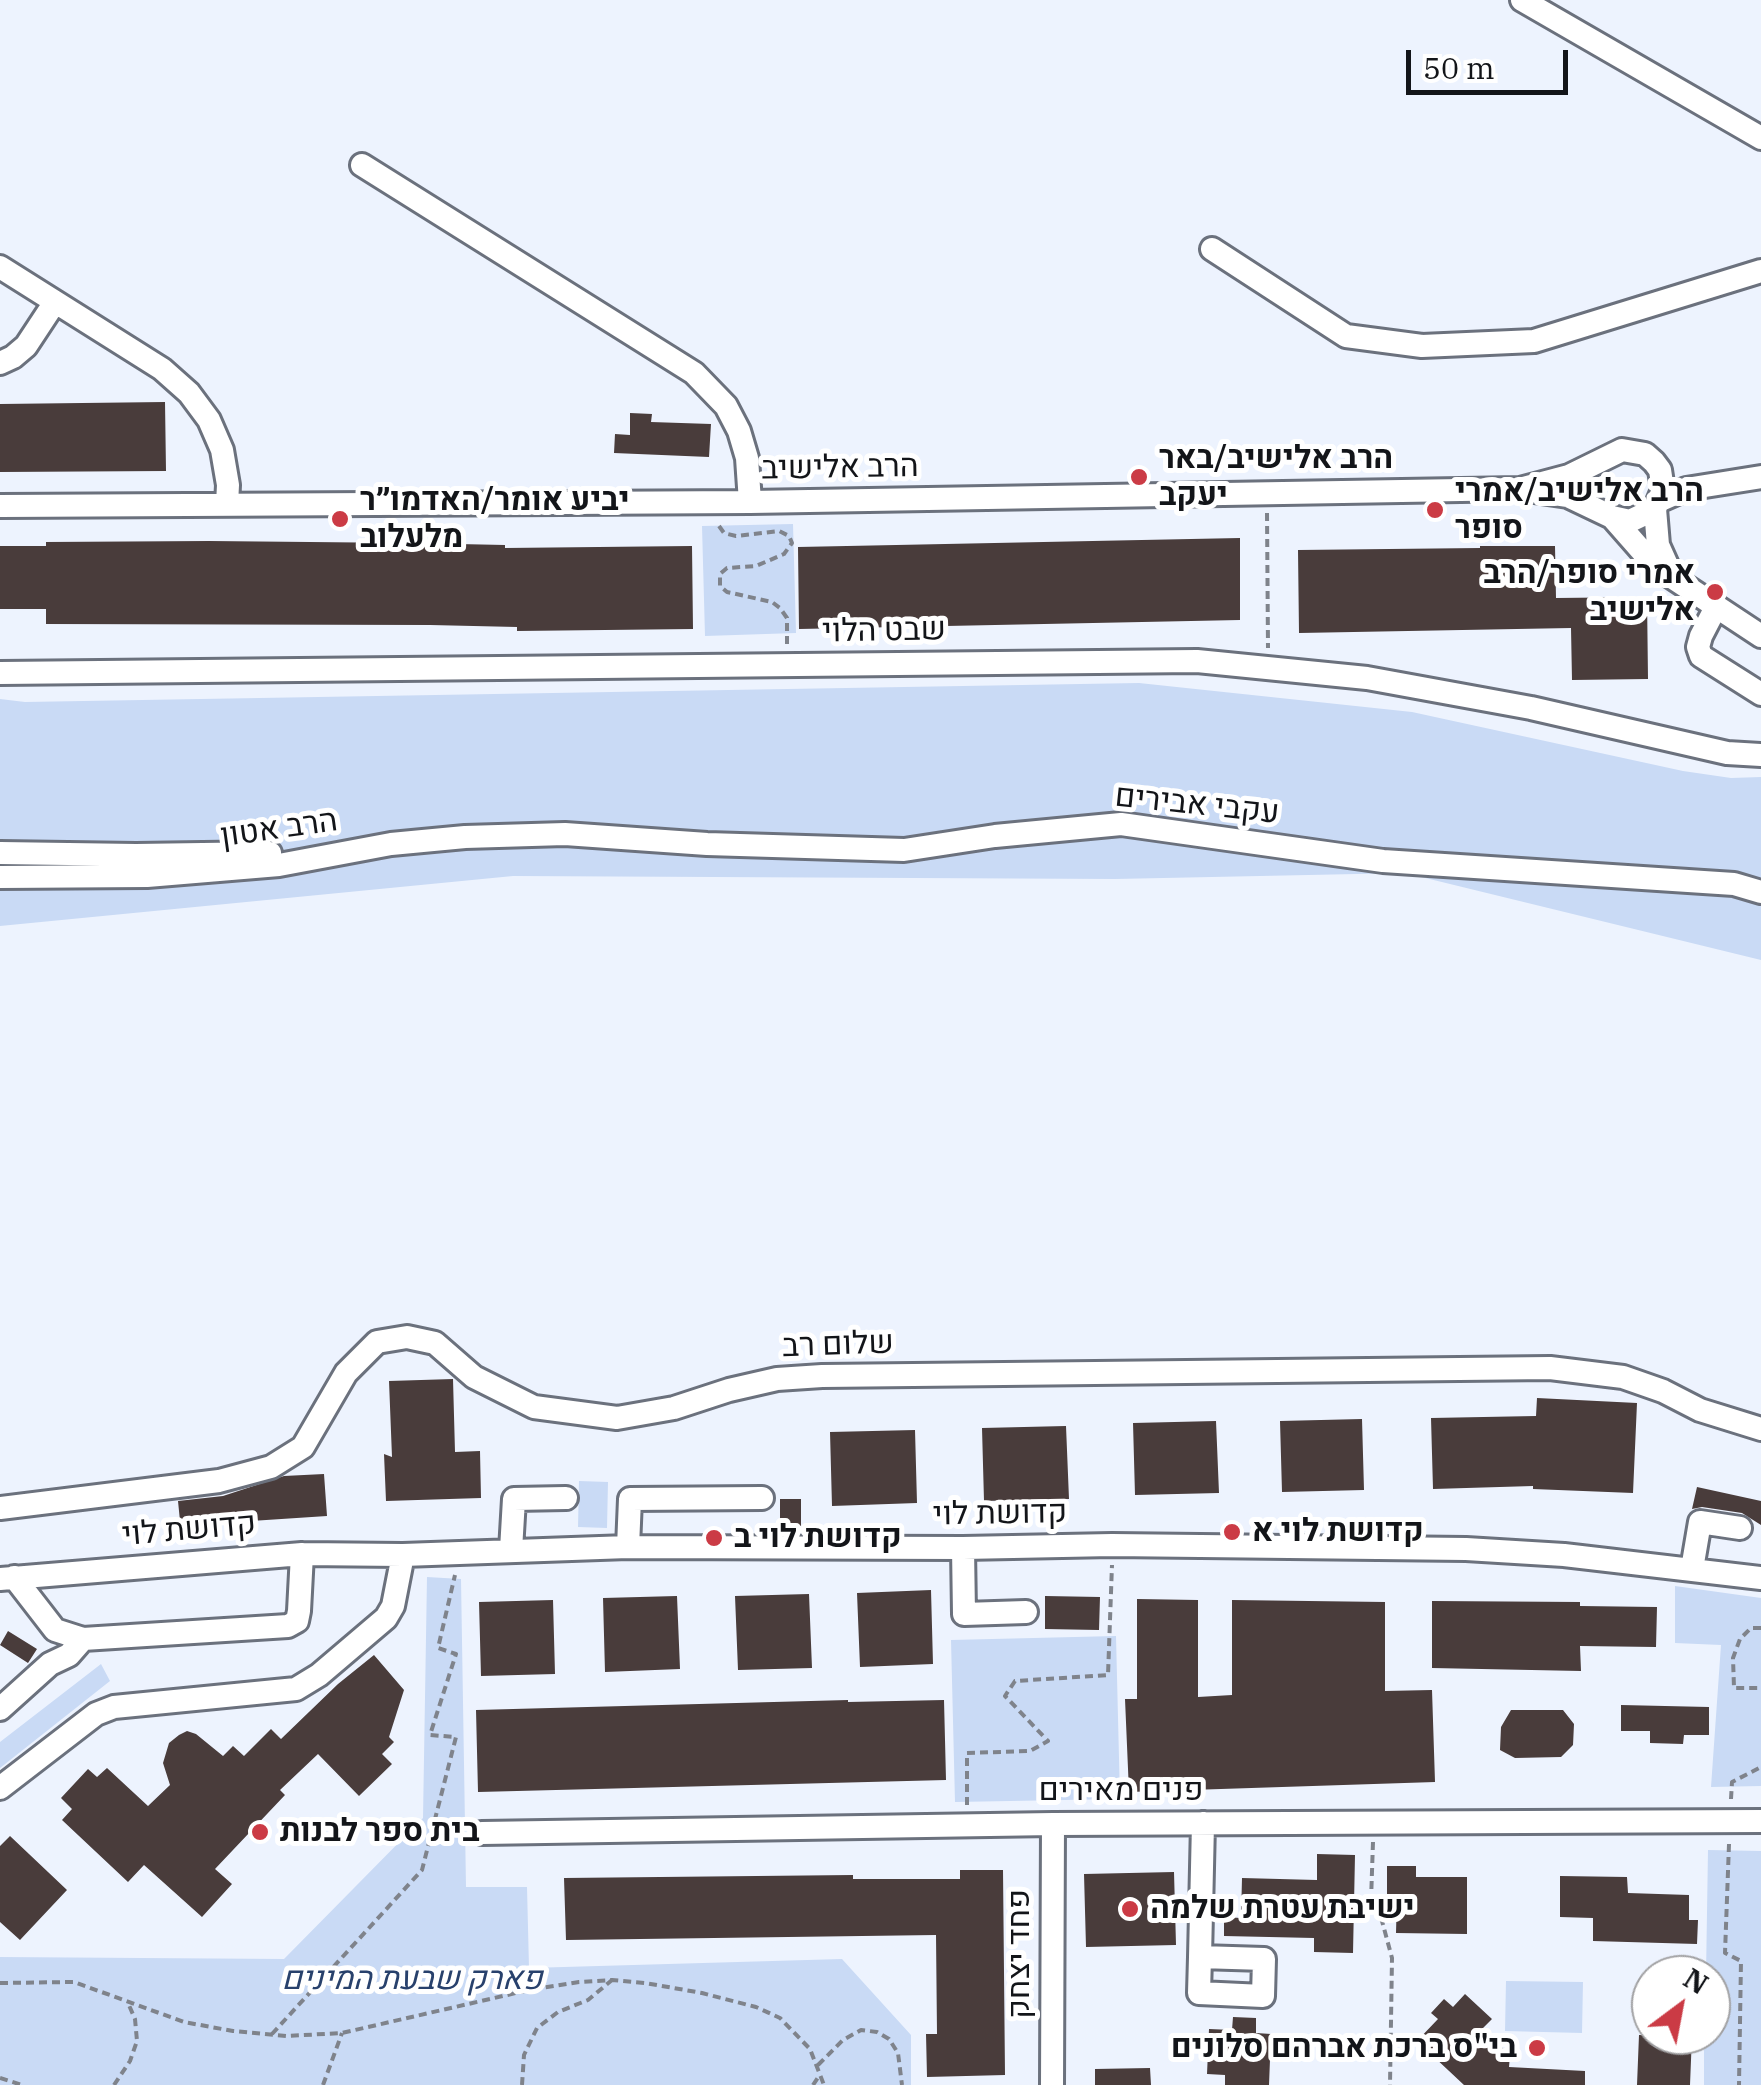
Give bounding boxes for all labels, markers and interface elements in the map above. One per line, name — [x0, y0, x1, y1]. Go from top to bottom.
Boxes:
scale bar — [1411, 30, 1574, 92]
text: 50 m — [1423, 48, 1495, 87]
place label: הרב אלישיב/באר יעקב — [1159, 440, 1393, 515]
street label: הרב אלישיב — [761, 447, 919, 489]
marker: הרב אלישיב/באר יעקב — [1128, 466, 1150, 488]
place label: הרב אלישיב/אמרי סופר — [1455, 473, 1704, 548]
place label: יביע אומר/האדמו״ר מלעלוב — [360, 482, 630, 557]
marker: הרב אלישיב/אמרי סופר — [1424, 499, 1446, 521]
marker: יביע אומר/האדמו״ר מלעלוב — [329, 508, 351, 530]
place label: אמרי סופר/הרב אלישיב — [1484, 555, 1695, 630]
marker: אמרי סופר/הרב אלישיב — [1704, 581, 1726, 603]
street label: שבט הלוי — [822, 611, 946, 651]
street label: עקבי אבירים — [1113, 777, 1281, 833]
street label: הרב אטון — [218, 802, 340, 856]
street label: שלום רב — [782, 1324, 894, 1366]
street label: קדושת לוי — [933, 1494, 1067, 1534]
street label: קדושת לוי — [120, 1505, 258, 1555]
place label: קדושת לוי א — [1252, 1513, 1424, 1551]
place label: קדושת לוי ב — [734, 1519, 902, 1557]
marker: קדושת לוי א — [1221, 1521, 1243, 1543]
marker: קדושת לוי ב — [703, 1527, 725, 1549]
street label: פנים מאירים — [1038, 1772, 1204, 1810]
place label: בית ספר לבנות — [280, 1813, 480, 1851]
marker: בית ספר לבנות — [249, 1821, 271, 1843]
street label: פחד יצחק — [1001, 1889, 1039, 2019]
place label: ישיבת עטרת שלמה — [1150, 1890, 1415, 1928]
marker: ישיבת עטרת שלמה — [1119, 1898, 1141, 1920]
north arrow — [1631, 1955, 1731, 2055]
text: N — [1677, 1959, 1715, 2002]
park label: פארק שבעת המינים — [282, 1961, 542, 1999]
place label: בי"ס ברכת אברהם סלונים — [1171, 2029, 1517, 2067]
marker: בי"ס ברכת אברהם סלונים — [1526, 2037, 1548, 2059]

